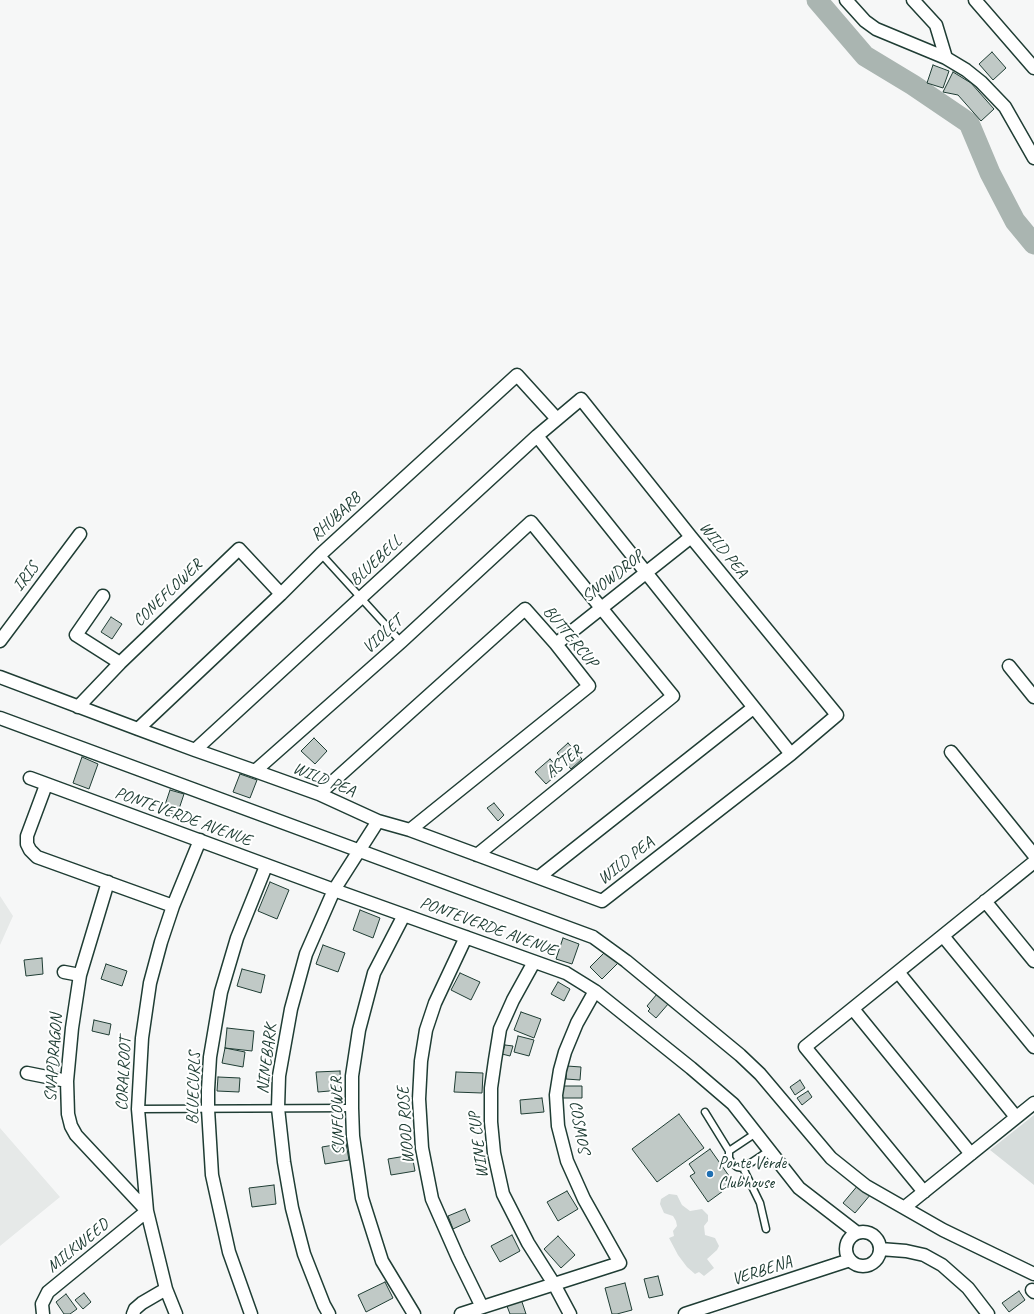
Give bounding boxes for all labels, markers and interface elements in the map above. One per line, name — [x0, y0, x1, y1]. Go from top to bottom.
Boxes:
street label: RHUBARB — [306, 488, 366, 546]
street label: WILD PEA — [694, 518, 752, 582]
street label: BLUEBELL — [345, 532, 407, 590]
street label: SNOWDROP — [578, 547, 648, 607]
street label: CONEFLOWER — [129, 555, 207, 631]
street label: IRIS — [9, 558, 43, 596]
street label: BUTTERCUP — [538, 602, 602, 672]
street label: VIOLET — [359, 612, 407, 658]
street label: ASTER — [541, 741, 587, 783]
street label: WILD PEA — [290, 758, 358, 802]
street label: PONTEVERDE AVENUE — [112, 783, 254, 851]
street label: WILD PEA — [594, 833, 658, 889]
street label: PONTEVERDE AVENUE — [417, 893, 559, 961]
street label: SNAPDRAGON — [41, 1013, 67, 1103]
street label: NINEBARK — [253, 1023, 281, 1095]
street label: CORALROOT — [112, 1037, 136, 1111]
street label: BLUECURLS — [183, 1051, 205, 1125]
street label: SUNFLOWER — [326, 1076, 350, 1156]
street label: WOOD ROSE — [393, 1086, 419, 1164]
street label: COSMOS — [564, 1099, 594, 1155]
street label: WINE CUP — [465, 1111, 493, 1179]
place label: Ponte Verde Clubhouse — [718, 1154, 786, 1194]
marker: Ponte Verde Clubhouse — [705, 1169, 715, 1179]
street label: MILKWEED — [43, 1215, 113, 1277]
street label: VERBENA — [729, 1252, 795, 1290]

